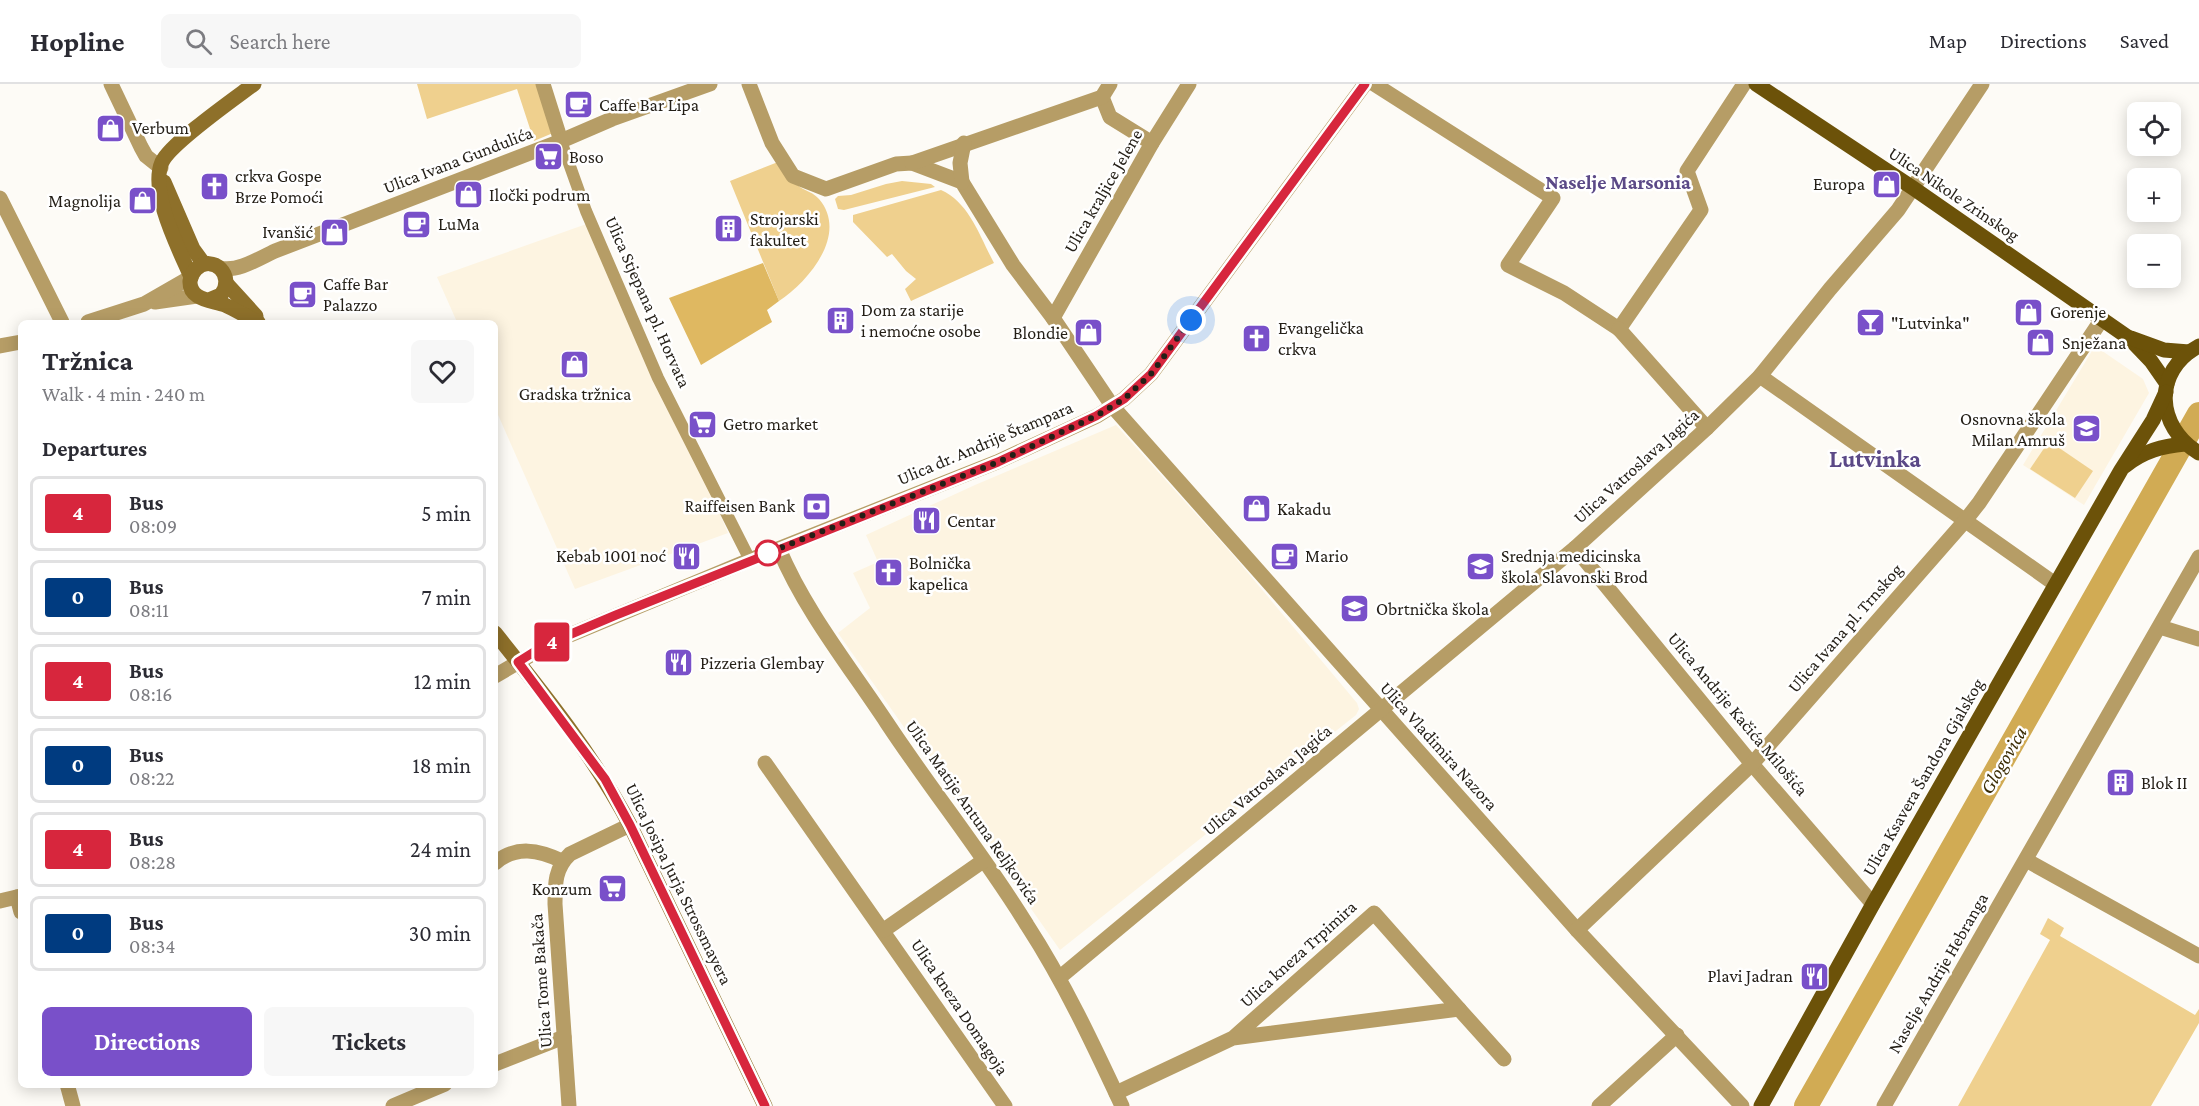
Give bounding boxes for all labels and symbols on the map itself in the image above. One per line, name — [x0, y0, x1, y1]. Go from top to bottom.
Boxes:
cafe icon: Caffe Bar Lipa — [562, 89, 594, 121]
place label: Caffe Bar Lipa — [599, 95, 699, 115]
shop icon: Verbum — [95, 112, 127, 144]
place label: Verbum — [132, 118, 190, 138]
street label: Ulica Ivana Gundulića — [380, 122, 536, 198]
street label: Ulica kraljice Jelene — [1060, 126, 1147, 257]
supermarket icon: Boso — [532, 141, 564, 173]
street label: Ulica Nikole Zrinskog — [1885, 143, 2023, 245]
place label: Boso — [569, 147, 604, 167]
place label: crkva Gospe Brze Pomoći — [235, 166, 324, 207]
shop icon: Europa — [1870, 168, 1902, 200]
church icon: crkva Gospe Brze Pomoći — [198, 170, 230, 202]
district label: Naselje Marsonia — [1545, 171, 1691, 194]
place label: Europa — [1813, 174, 1865, 194]
shop icon: Iločki podrum — [452, 179, 484, 211]
shop icon: Magnolija — [126, 185, 158, 217]
place label: Iločki podrum — [489, 185, 591, 205]
place label: Magnolija — [48, 191, 121, 212]
cafe icon: LuMa — [401, 208, 433, 240]
place label: Strojarski fakultet — [750, 209, 819, 250]
street label: Ulica Stjepana pl. Horvata — [600, 213, 695, 391]
building icon: Strojarski fakultet — [713, 213, 745, 245]
place label: LuMa — [438, 214, 480, 234]
shop icon: Ivanšić — [318, 216, 350, 248]
place label: Ivanšić — [262, 222, 314, 242]
place label: Caffe Bar Palazzo — [323, 274, 389, 315]
cafe icon: Caffe Bar Palazzo — [286, 278, 318, 310]
shop icon: Gorenje — [2013, 296, 2045, 328]
place label: Dom za starije i nemoćne osobe — [861, 300, 981, 341]
place label: Gorenje — [2050, 302, 2106, 323]
building icon: Dom za starije i nemoćne osobe — [824, 304, 856, 336]
your location — [1176, 305, 1206, 335]
bar icon: "Lutvinka" — [1854, 307, 1886, 339]
place label: "Lutvinka" — [1891, 313, 1970, 333]
shop icon: Blondie — [1073, 317, 1105, 349]
place label: Evangelička crkva — [1278, 318, 1364, 359]
church icon: Evangelička crkva — [1241, 322, 1273, 354]
place label: Blondie — [1013, 323, 1068, 343]
shop icon: Snježana — [2025, 327, 2057, 359]
place label: Snježana — [2062, 333, 2126, 354]
shop icon: Gradska tržnica — [559, 349, 591, 381]
place label: Gradska tržnica — [519, 384, 631, 404]
street label: Ulica dr. Andrije Štampara — [894, 397, 1076, 490]
street label: Ulica Vatroslava Jagića — [1569, 404, 1703, 528]
supermarket icon: Getro market — [686, 408, 718, 440]
place label: Osnovna škola Milan Amruš — [1960, 409, 2065, 450]
school or university icon: Osnovna škola Milan Amruš — [2070, 413, 2102, 445]
place label: Getro market — [723, 414, 819, 434]
district label: Lutvinka — [1829, 445, 1921, 472]
bank icon: Raiffeisen Bank — [800, 490, 832, 522]
shop icon: Kakadu — [1240, 493, 1272, 525]
place label: Raiffeisen Bank — [684, 496, 795, 516]
place label: Kakadu — [1277, 499, 1332, 519]
restaurant icon: Centar — [910, 505, 942, 537]
place label: Centar — [947, 511, 996, 531]
restaurant icon: Kebab 1001 noć — [671, 540, 703, 572]
unlabelled marker — [755, 540, 781, 566]
cafe icon: Mario — [1268, 540, 1300, 572]
place label: Kebab 1001 noć — [556, 546, 667, 566]
place label: Mario — [1305, 546, 1348, 566]
place label: Srednja medicinska škola Slavonski Brod — [1501, 546, 1649, 587]
school or university icon: Srednja medicinska škola Slavonski Brod — [1464, 550, 1496, 582]
place label: Bolnička kapelica — [909, 553, 971, 594]
church icon: Bolnička kapelica — [872, 557, 904, 589]
street label: Ulica Ivana pl. Trnskog — [1784, 559, 1907, 697]
school or university icon: Obrtnička škola — [1339, 593, 1371, 625]
place label: Obrtnička škola — [1376, 599, 1489, 619]
line badge: 4 — [532, 622, 572, 662]
street label: Ulica Andrije Kačića Milošića — [1663, 628, 1812, 800]
restaurant icon: Pizzeria Glembay — [663, 647, 695, 679]
place label: Pizzeria Glembay — [700, 653, 825, 673]
street label: Ulica Ksavera Šandora Gjalskog — [1858, 675, 1989, 880]
street label: Ulica Vladimira Nazora — [1376, 678, 1502, 814]
street label: Ulica Matije Antuna Reljkovića — [901, 716, 1044, 908]
street label: Ulica Vatroslava Jagića — [1199, 720, 1335, 840]
water label: Glogovica — [1975, 723, 2032, 798]
building icon: Blok II — [2104, 767, 2136, 799]
place label: Blok II — [2141, 773, 2187, 793]
street label: Ulica Josipa Jurja Strossmayera — [621, 780, 737, 988]
supermarket icon: Konzum — [597, 873, 629, 905]
place label: Konzum — [532, 879, 593, 899]
street label: Naselje Andrije Hebranga — [1884, 889, 1993, 1057]
street label: Ulica kneza Trpimira — [1236, 896, 1360, 1012]
street label: Ulica Tome Bakača — [526, 913, 556, 1049]
street label: Ulica kneza Domagoja — [906, 935, 1013, 1079]
restaurant icon: Plavi Jadran — [1798, 960, 1830, 992]
place label: Plavi Jadran — [1707, 966, 1793, 986]

